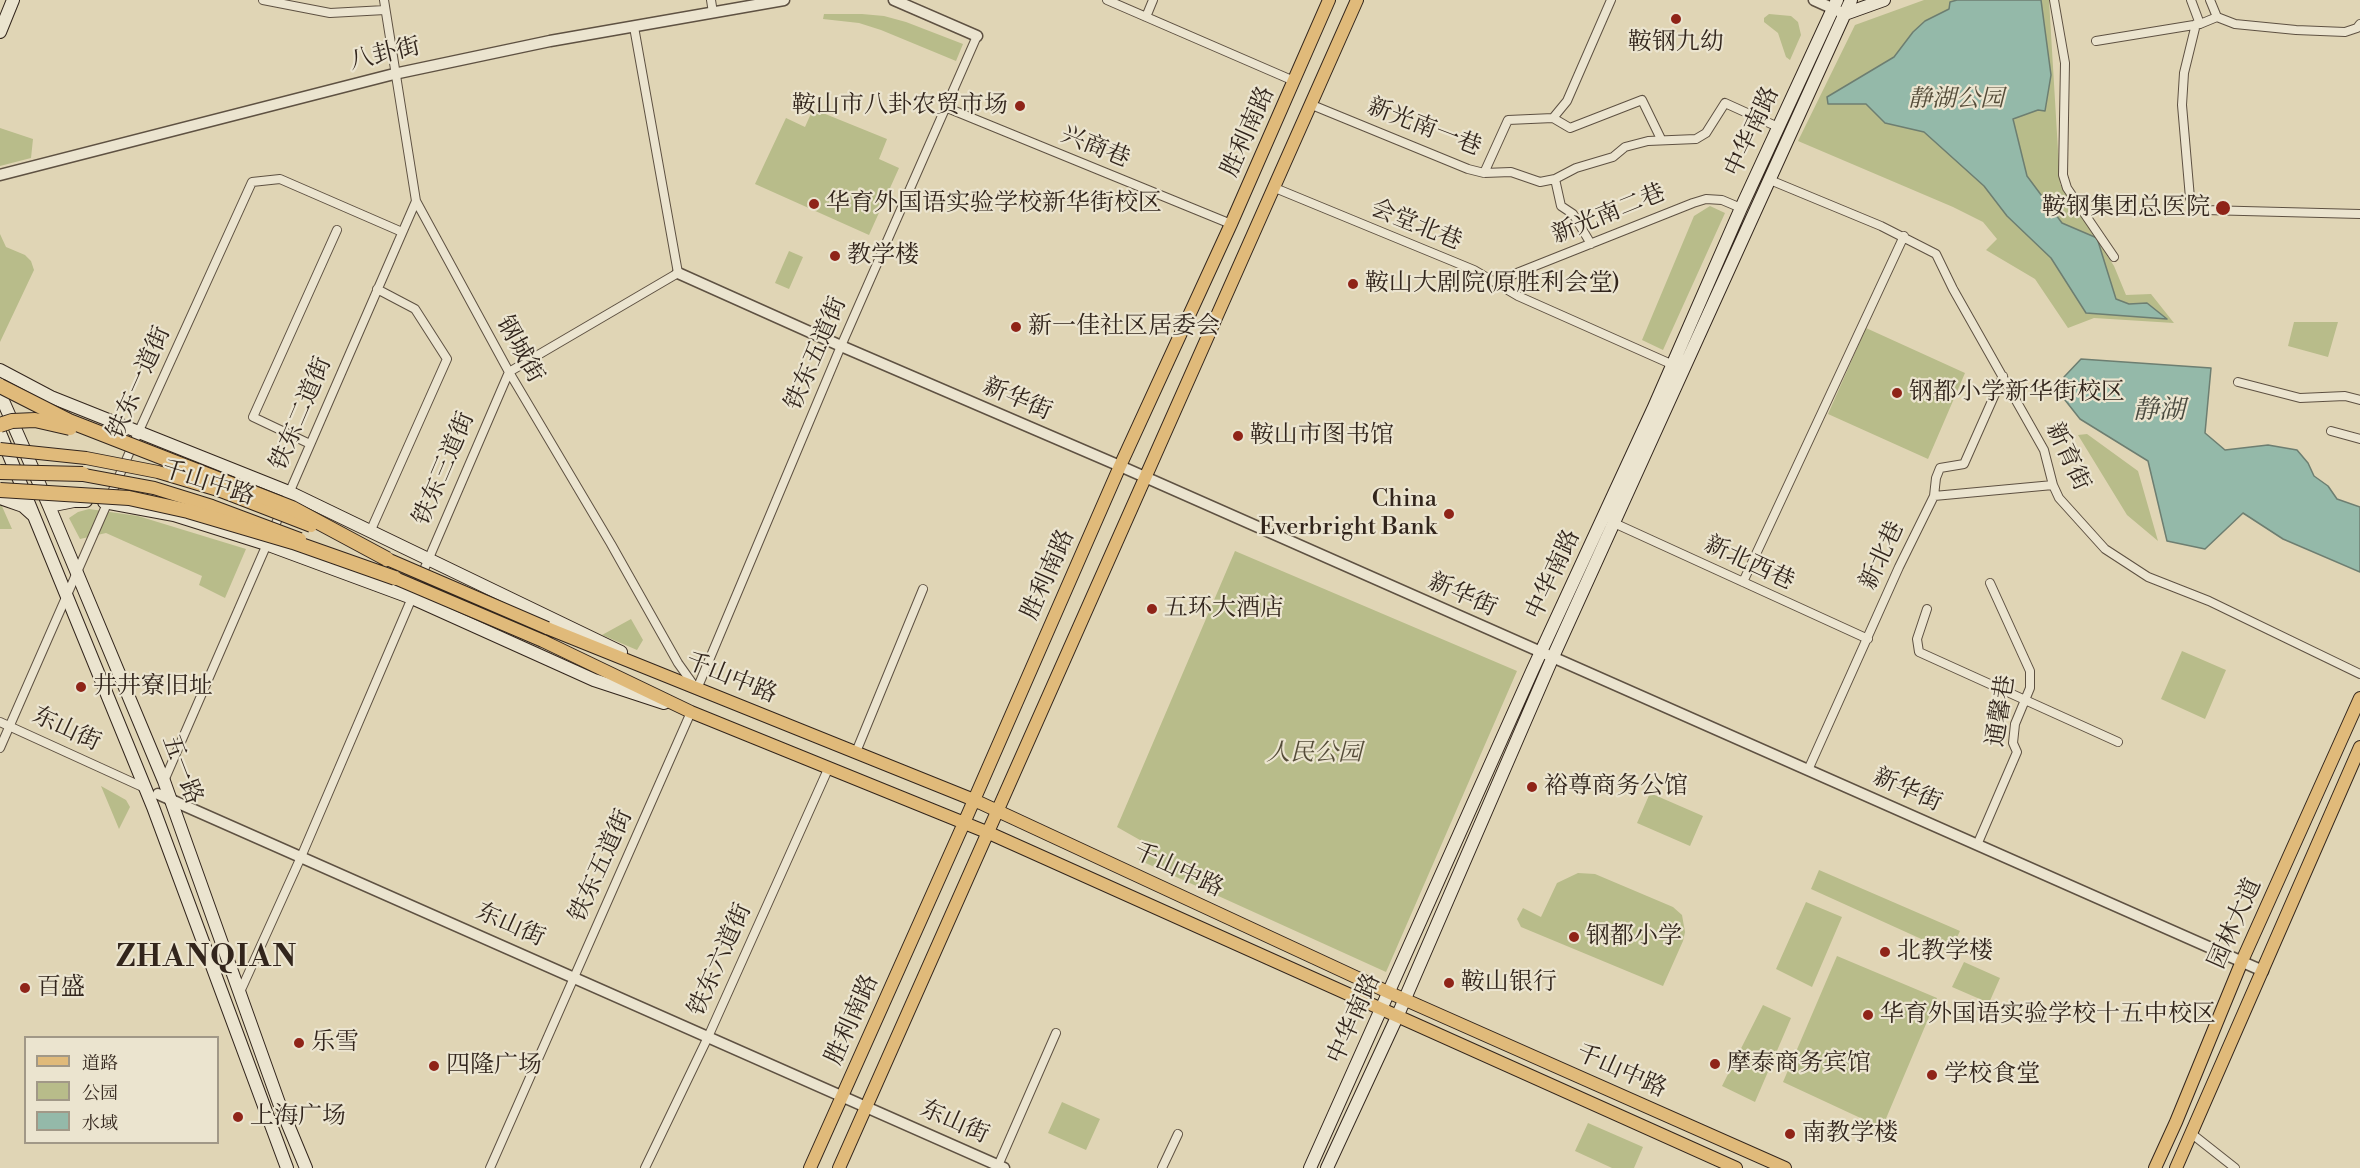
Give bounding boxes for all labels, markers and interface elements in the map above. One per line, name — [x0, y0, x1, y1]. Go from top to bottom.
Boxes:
marker: 鞍钢九幼 — [1669, 12, 1683, 26]
place label: 鞍钢九幼 — [1628, 29, 1724, 57]
street label: 八卦街 — [347, 33, 423, 77]
street label: 胜利南路 — [1216, 82, 1282, 182]
street label: 中华南路 — [1720, 82, 1786, 182]
park label: 静湖公园 — [1908, 86, 2004, 114]
place label: 鞍山市八卦农贸市场 — [792, 92, 1008, 120]
street label: 新光南一巷 — [1363, 93, 1485, 163]
marker: 鞍山市八卦农贸市场 — [1013, 99, 1027, 113]
street label: 兴商巷 — [1056, 121, 1134, 175]
street label: 新光南二巷 — [1548, 179, 1670, 251]
place label: 华育外国语实验学校新华街校区 — [826, 190, 1162, 218]
place label: 鞍钢集团总医院 — [2042, 194, 2210, 222]
street label: 会堂北巷 — [1366, 195, 1466, 257]
marker: 华育外国语实验学校新华街校区 — [807, 197, 821, 211]
marker: 鞍钢集团总医院 — [2214, 199, 2232, 217]
place label: 教学楼 — [847, 242, 919, 270]
marker: 教学楼 — [828, 249, 842, 263]
place label: 鞍山大剧院(原胜利会堂) — [1365, 270, 1620, 298]
marker: 鞍山大剧院(原胜利会堂) — [1346, 277, 1360, 291]
street label: 铁东五道街 — [780, 293, 854, 415]
street label: 钢城街 — [489, 312, 549, 388]
place label: 新一佳社区居委会 — [1028, 313, 1220, 341]
marker: 新一佳社区居委会 — [1009, 320, 1023, 334]
street label: 铁东一道街 — [102, 322, 178, 444]
street label: 铁东二道街 — [265, 353, 339, 475]
street label: 新华街 — [978, 373, 1056, 427]
place label: 钢都小学新华街校区 — [1909, 379, 2125, 407]
marker: 钢都小学新华街校区 — [1890, 386, 1904, 400]
water label: 静湖 — [2133, 396, 2185, 428]
street label: 铁东三道街 — [408, 408, 482, 530]
street label: 新育街 — [2039, 418, 2095, 496]
place label: 鞍山市图书馆 — [1250, 422, 1394, 450]
marker: 鞍山市图书馆 — [1231, 429, 1245, 443]
street label: 千山中路 — [158, 455, 258, 513]
place label: China Everbright Bank — [1259, 486, 1437, 542]
marker: China Everbright Bank — [1442, 507, 1456, 521]
street label: 新北巷 — [1855, 517, 1911, 595]
street label: 胜利南路 — [1016, 525, 1082, 625]
street label: 中华南路 — [1521, 525, 1587, 625]
street label: 新北西巷 — [1699, 531, 1799, 597]
street label: 新华街 — [1423, 568, 1501, 624]
place label: 五环大酒店 — [1164, 595, 1284, 623]
marker: 五环大酒店 — [1145, 602, 1159, 616]
street label: 千山中路 — [681, 648, 781, 710]
place label: 井井寮旧址 — [93, 673, 213, 701]
street label: 通馨巷 — [1982, 673, 2022, 749]
marker: 井井寮旧址 — [74, 680, 88, 694]
street label: 东山街 — [27, 702, 105, 758]
street label: 五一路 — [155, 731, 207, 809]
park label: 人民公园 — [1266, 740, 1362, 768]
street label: 新华街 — [1868, 763, 1946, 819]
place label: 裕尊商务公馆 — [1544, 773, 1688, 801]
marker: 裕尊商务公馆 — [1525, 780, 1539, 794]
street label: 铁东五道街 — [564, 805, 640, 927]
street label: 千山中路 — [1128, 838, 1228, 904]
street label: 园林大道 — [2203, 874, 2269, 974]
street label: 东山街 — [471, 898, 549, 954]
street label: 铁东六道街 — [683, 899, 759, 1021]
place label: 钢都小学 — [1586, 923, 1682, 951]
marker: 钢都小学 — [1567, 930, 1581, 944]
place label: 北教学楼 — [1897, 938, 1993, 966]
district label: ZHANQIAN — [116, 941, 298, 977]
marker: 北教学楼 — [1878, 945, 1892, 959]
street label: 中华南路 — [1322, 969, 1388, 1069]
place label: 鞍山银行 — [1461, 969, 1557, 997]
street label: 胜利南路 — [820, 970, 886, 1070]
place label: 百盛 — [37, 974, 85, 1002]
marker: 鞍山银行 — [1442, 976, 1456, 990]
marker: 百盛 — [18, 981, 32, 995]
place label: 华育外国语实验学校十五中校区 — [1880, 1001, 2216, 1029]
marker: 华育外国语实验学校十五中校区 — [1861, 1008, 1875, 1022]
place label: 乐雪 — [311, 1029, 359, 1057]
legend — [24, 1036, 219, 1144]
marker: 乐雪 — [292, 1036, 306, 1050]
street label: 千山中路 — [1571, 1039, 1671, 1105]
place label: 摩泰商务宾馆 — [1727, 1050, 1871, 1078]
text: 道路 — [82, 1052, 118, 1075]
place label: 四隆广场 — [446, 1052, 542, 1080]
marker: 摩泰商务宾馆 — [1708, 1057, 1722, 1071]
marker: 四隆广场 — [427, 1059, 441, 1073]
place label: 学校食堂 — [1944, 1061, 2040, 1089]
marker: 学校食堂 — [1925, 1068, 1939, 1082]
text: 公园 — [82, 1082, 118, 1105]
street label: 东山街 — [915, 1095, 993, 1151]
place label: 上海广场 — [250, 1103, 346, 1131]
marker: 上海广场 — [231, 1110, 245, 1124]
text: 水域 — [82, 1112, 118, 1135]
place label: 南教学楼 — [1802, 1120, 1898, 1148]
marker: 南教学楼 — [1783, 1127, 1797, 1141]

